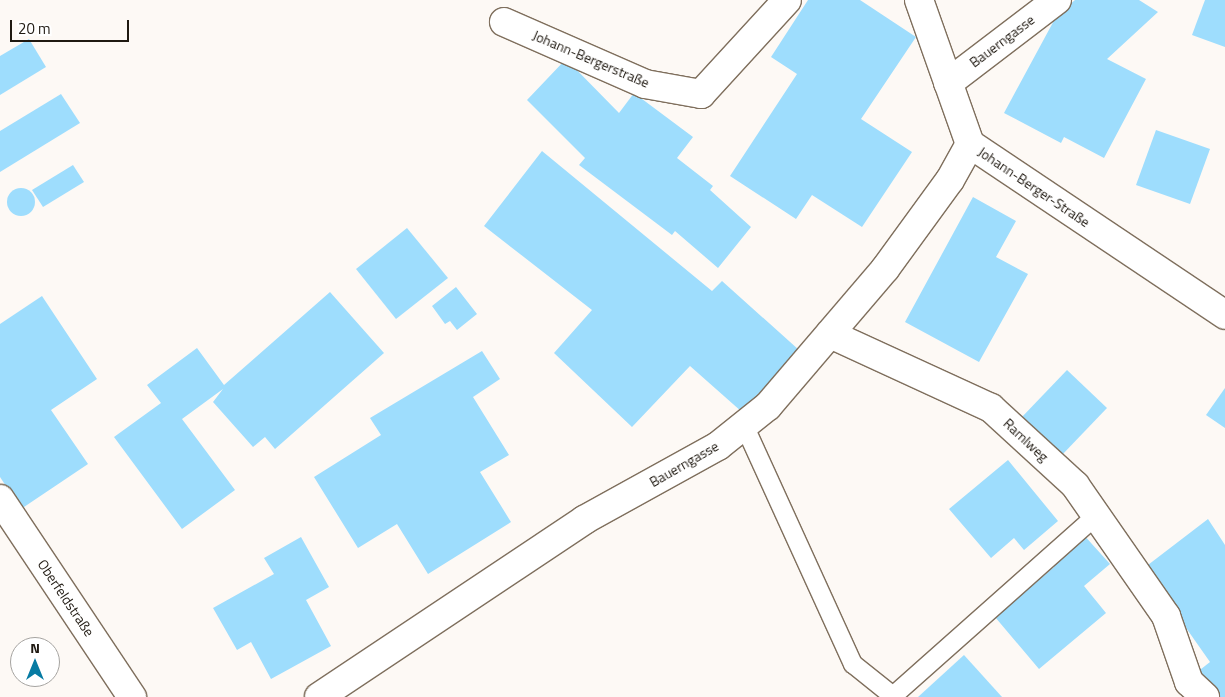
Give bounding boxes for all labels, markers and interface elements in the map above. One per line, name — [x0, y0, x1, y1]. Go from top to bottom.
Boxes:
scale bar — [12, 10, 131, 42]
street label: Bauerngasse — [966, 11, 1038, 71]
text: 20 m — [18, 17, 51, 40]
street label: Johann-Bergerstraße — [530, 27, 652, 91]
street label: Johann-Berger-Straße — [975, 143, 1093, 231]
street label: Ramlweg — [1000, 415, 1052, 465]
street label: Bauerngasse — [647, 438, 721, 490]
street label: Oberfeldstraße — [34, 556, 98, 640]
north arrow — [10, 637, 60, 687]
text: N — [30, 637, 40, 658]

